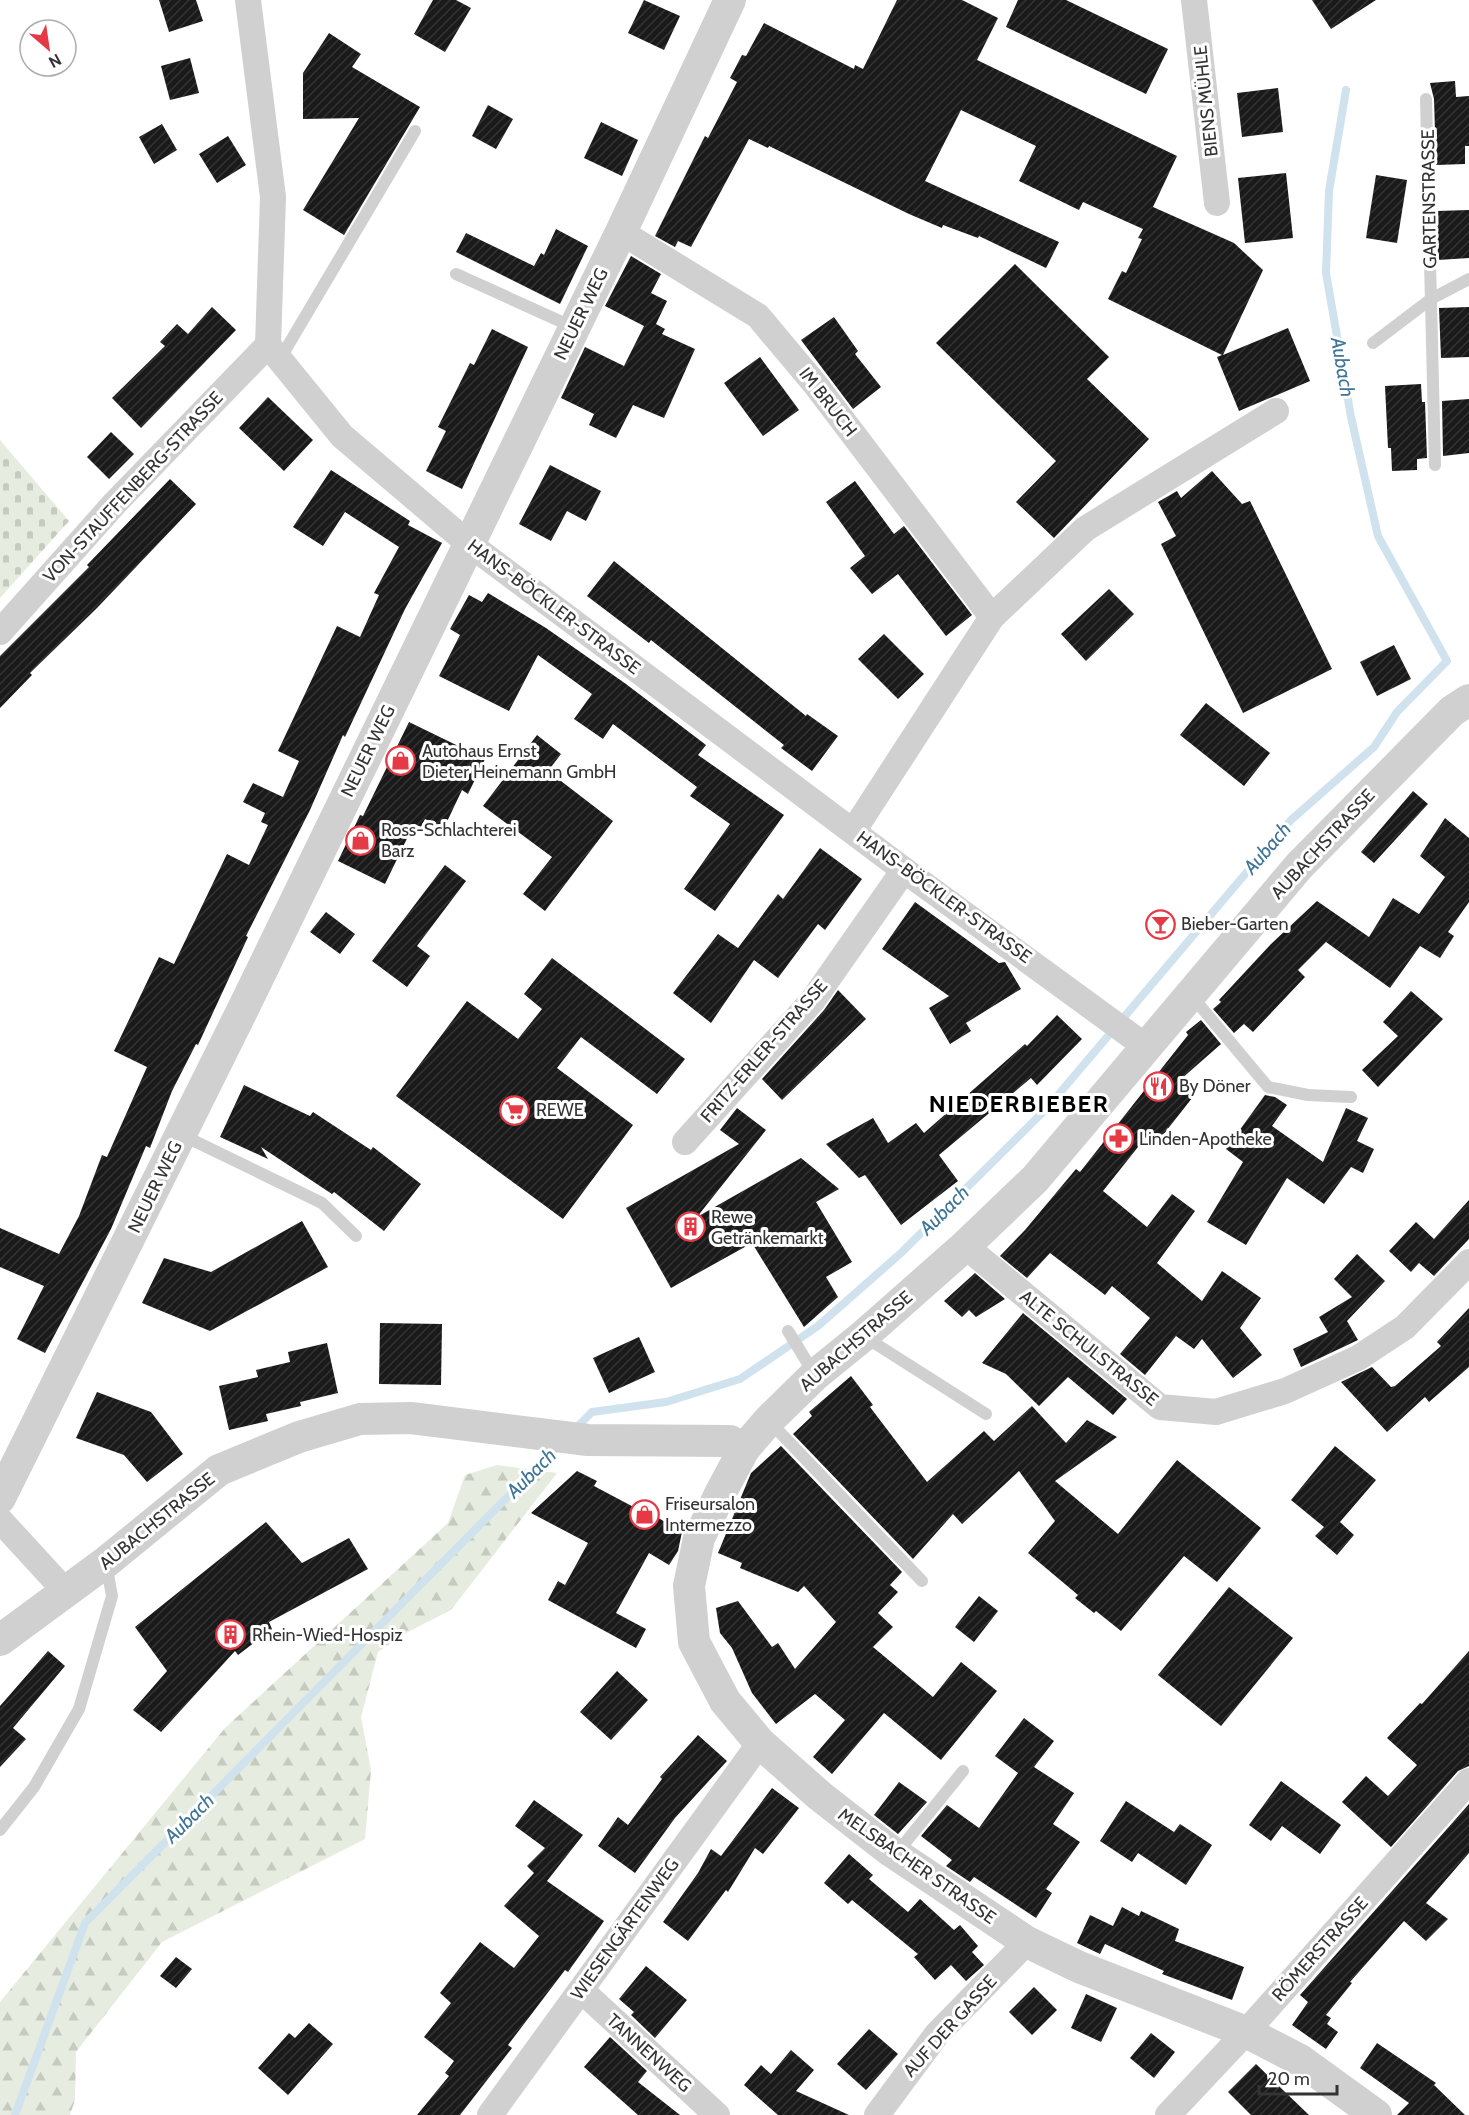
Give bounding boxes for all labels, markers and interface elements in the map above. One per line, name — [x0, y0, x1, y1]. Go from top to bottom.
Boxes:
north arrow — [18, 18, 78, 78]
street label: BIENS MÜHLE — [1189, 44, 1223, 158]
text: N — [45, 50, 65, 72]
street label: GARTENSTRASSE — [1417, 129, 1441, 269]
street label: NEUER WEG — [549, 264, 613, 364]
water label: Aubach — [1326, 334, 1360, 399]
street label: IM BRUCH — [794, 363, 862, 441]
street label: VON-STAUFFENBERG-STRASSE — [39, 387, 227, 587]
street label: HANS-BÖCKLER-STRASSE — [463, 535, 645, 679]
street label: NEUER WEG — [336, 701, 400, 801]
place label: Autohaus Ernst Dieter Heinemann GmbH — [422, 740, 616, 783]
shop icon: Autohaus Ernst Dieter Heinemann GmbH — [385, 745, 417, 777]
street label: AUBACHSTRASSE — [1266, 784, 1380, 904]
water label: Aubach — [1237, 817, 1296, 879]
place label: Ross-Schlachterei Barz — [381, 819, 517, 862]
shop icon: Ross-Schlachterei Barz — [344, 824, 376, 856]
street label: HANS-BÖCKLER-STRASSE — [852, 826, 1036, 968]
bar icon: Bieber-Garten — [1144, 908, 1176, 940]
place label: Bieber-Garten — [1181, 913, 1289, 935]
street label: FRITZ-ERLER-STRASSE — [696, 975, 832, 1127]
restaurant icon: By Döner — [1142, 1070, 1174, 1102]
place label: By Döner — [1179, 1075, 1251, 1097]
district label: NIEDERBIEBER — [929, 1089, 1109, 1118]
supermarket icon: REWE — [499, 1094, 531, 1126]
place label: REWE — [536, 1099, 584, 1121]
pharmacy icon: Linden-Apotheke — [1102, 1123, 1134, 1155]
place label: Linden-Apotheke — [1139, 1128, 1272, 1150]
street label: NEUER WEG — [123, 1137, 187, 1237]
water label: Aubach — [913, 1180, 974, 1241]
place label: Rewe Getränkemarkt — [711, 1206, 824, 1249]
building icon: Rewe Getränkemarkt — [674, 1211, 706, 1243]
street label: ALTE SCHULSTRASSE — [1015, 1285, 1163, 1411]
street label: AUBACHSTRASSE — [795, 1286, 917, 1396]
water label: Aubach — [500, 1443, 561, 1504]
street label: AUBACHSTRASSE — [95, 1468, 219, 1574]
place label: Friseursalon Intermezzo — [665, 1493, 755, 1536]
shop icon: Friseursalon Intermezzo — [628, 1498, 660, 1530]
building icon: Rhein-Wied-Hospiz — [215, 1619, 247, 1651]
place label: Rhein-Wied-Hospiz — [252, 1624, 403, 1646]
water label: Aubach — [158, 1788, 219, 1849]
street label: MELSBACHER STRASSE — [834, 1803, 1000, 1929]
street label: WIESENGÄRTENWEG — [566, 1854, 684, 2004]
street label: RÖMERSTRASSE — [1267, 1892, 1373, 2006]
street label: AUF DER GASSE — [899, 1971, 1001, 2081]
street label: TANNENWEG — [602, 2009, 696, 2097]
scale bar — [1259, 2058, 1337, 2096]
text: 20 m — [1268, 2068, 1310, 2090]

